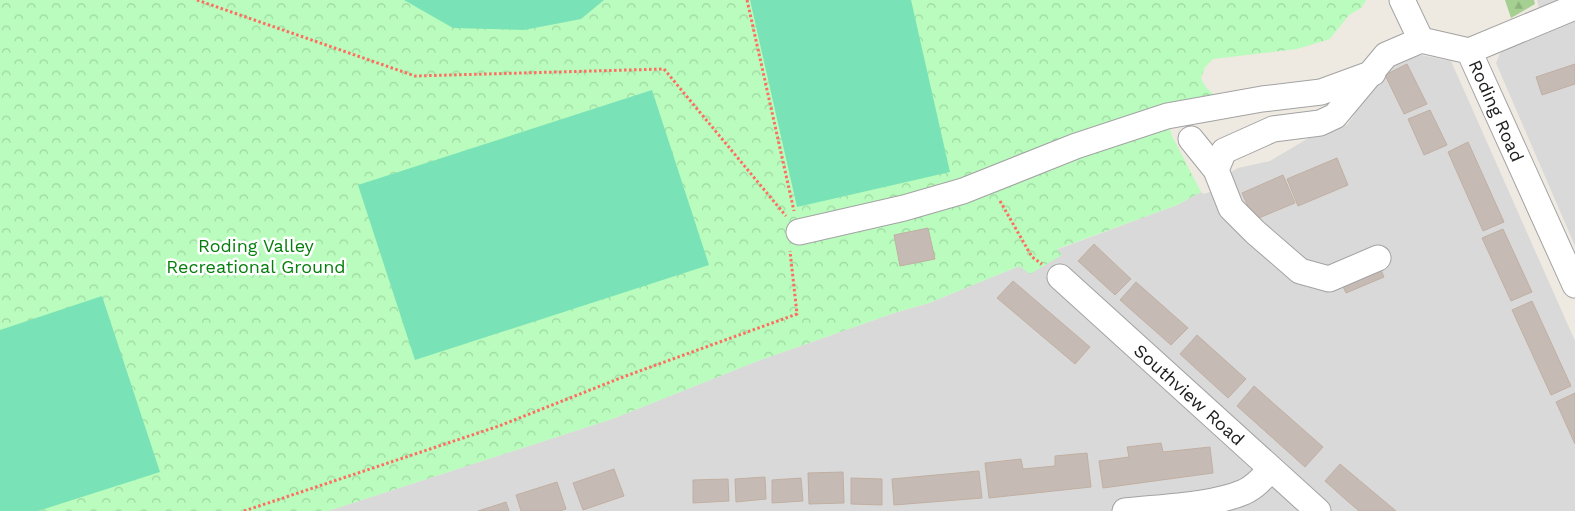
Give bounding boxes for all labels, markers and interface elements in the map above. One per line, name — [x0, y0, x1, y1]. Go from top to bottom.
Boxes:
street label: Roding Road — [1465, 57, 1528, 165]
park label: Roding Valley Recreational Ground — [166, 235, 346, 277]
street label: Southview Road — [1130, 340, 1249, 450]

